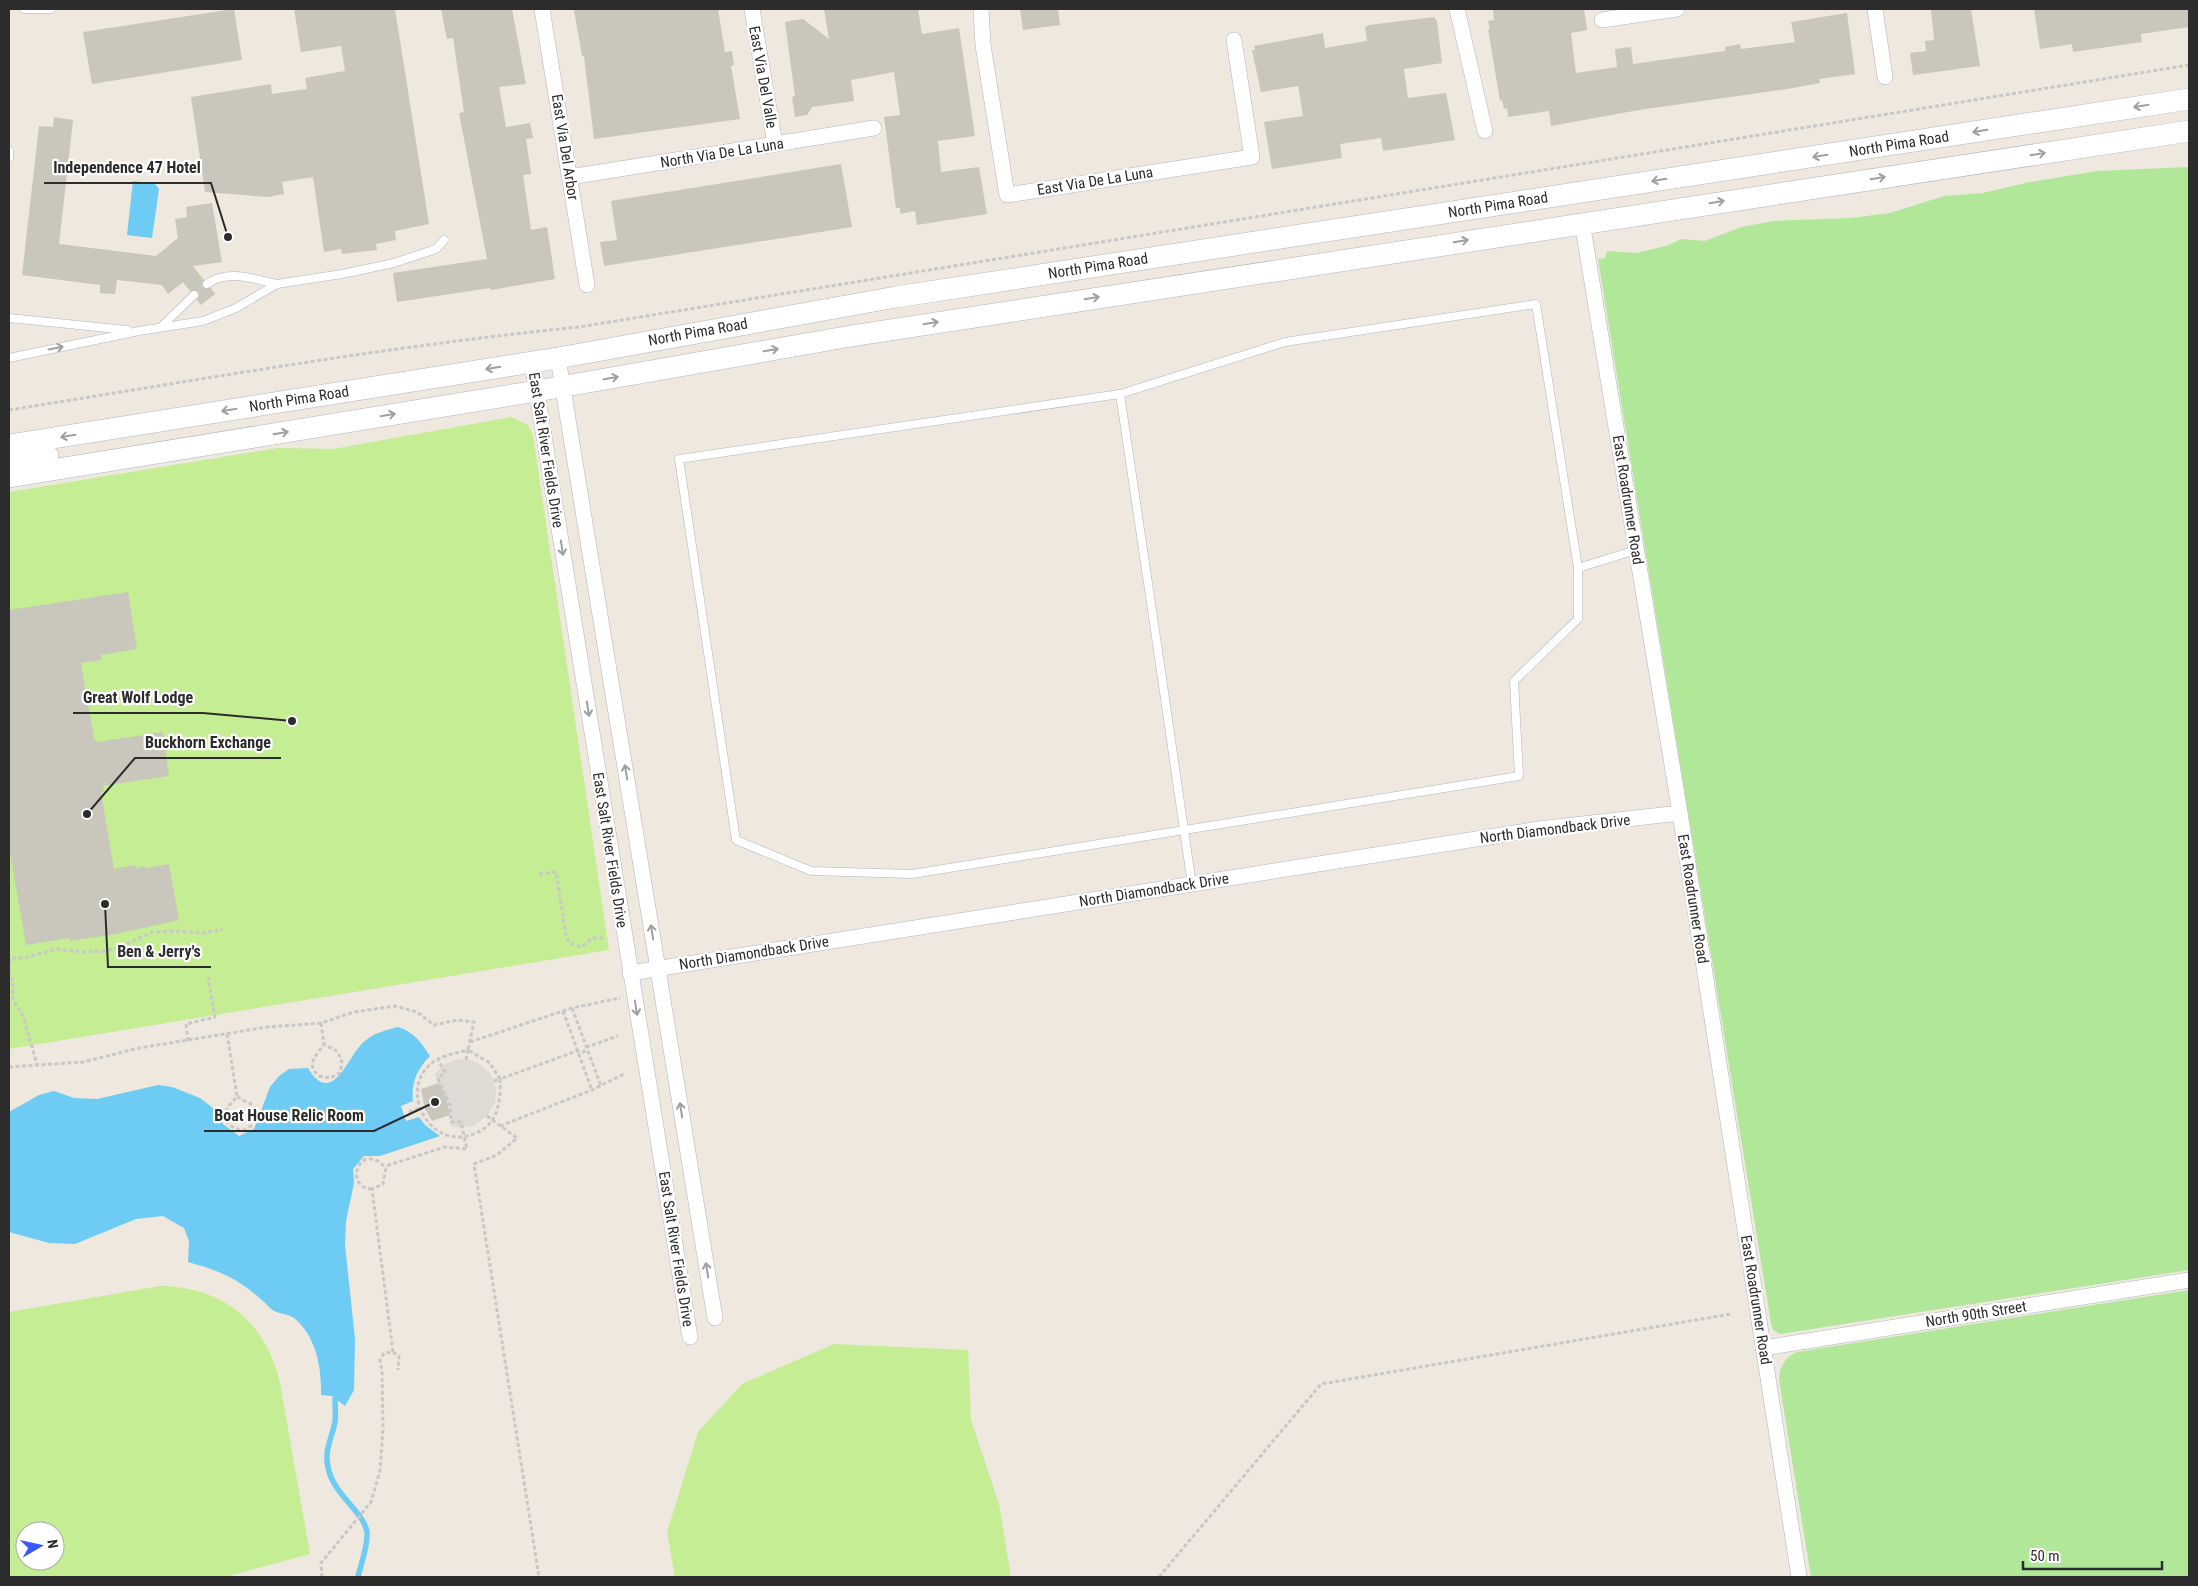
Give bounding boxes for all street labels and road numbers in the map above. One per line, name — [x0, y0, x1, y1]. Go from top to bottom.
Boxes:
street label: East Via Del Valle — [745, 24, 781, 130]
street label: East Via Del Arbor — [548, 93, 582, 202]
street label: North Pima Road — [1848, 127, 1950, 161]
street label: North Via De La Luna — [659, 134, 785, 172]
street label: East Via De La Luna — [1036, 163, 1154, 199]
street label: North Pima Road — [1447, 188, 1549, 222]
street label: North Pima Road — [1047, 249, 1149, 283]
street label: North Pima Road — [647, 314, 749, 350]
street label: East Salt River Fields Drive — [525, 371, 567, 529]
street label: North Pima Road — [248, 382, 350, 416]
street label: East Roadrunner Road — [1609, 434, 1647, 566]
street label: East Salt River Fields Drive — [589, 771, 631, 929]
street label: North Diamondback Drive — [1479, 811, 1631, 847]
street label: East Roadrunner Road — [1674, 833, 1712, 965]
street label: North Diamondback Drive — [1078, 869, 1230, 911]
street label: North Diamondback Drive — [678, 932, 830, 974]
street label: East Salt River Fields Drive — [655, 1170, 697, 1328]
street label: East Roadrunner Road — [1737, 1234, 1775, 1366]
street label: North 90th Street — [1924, 1297, 2028, 1331]

